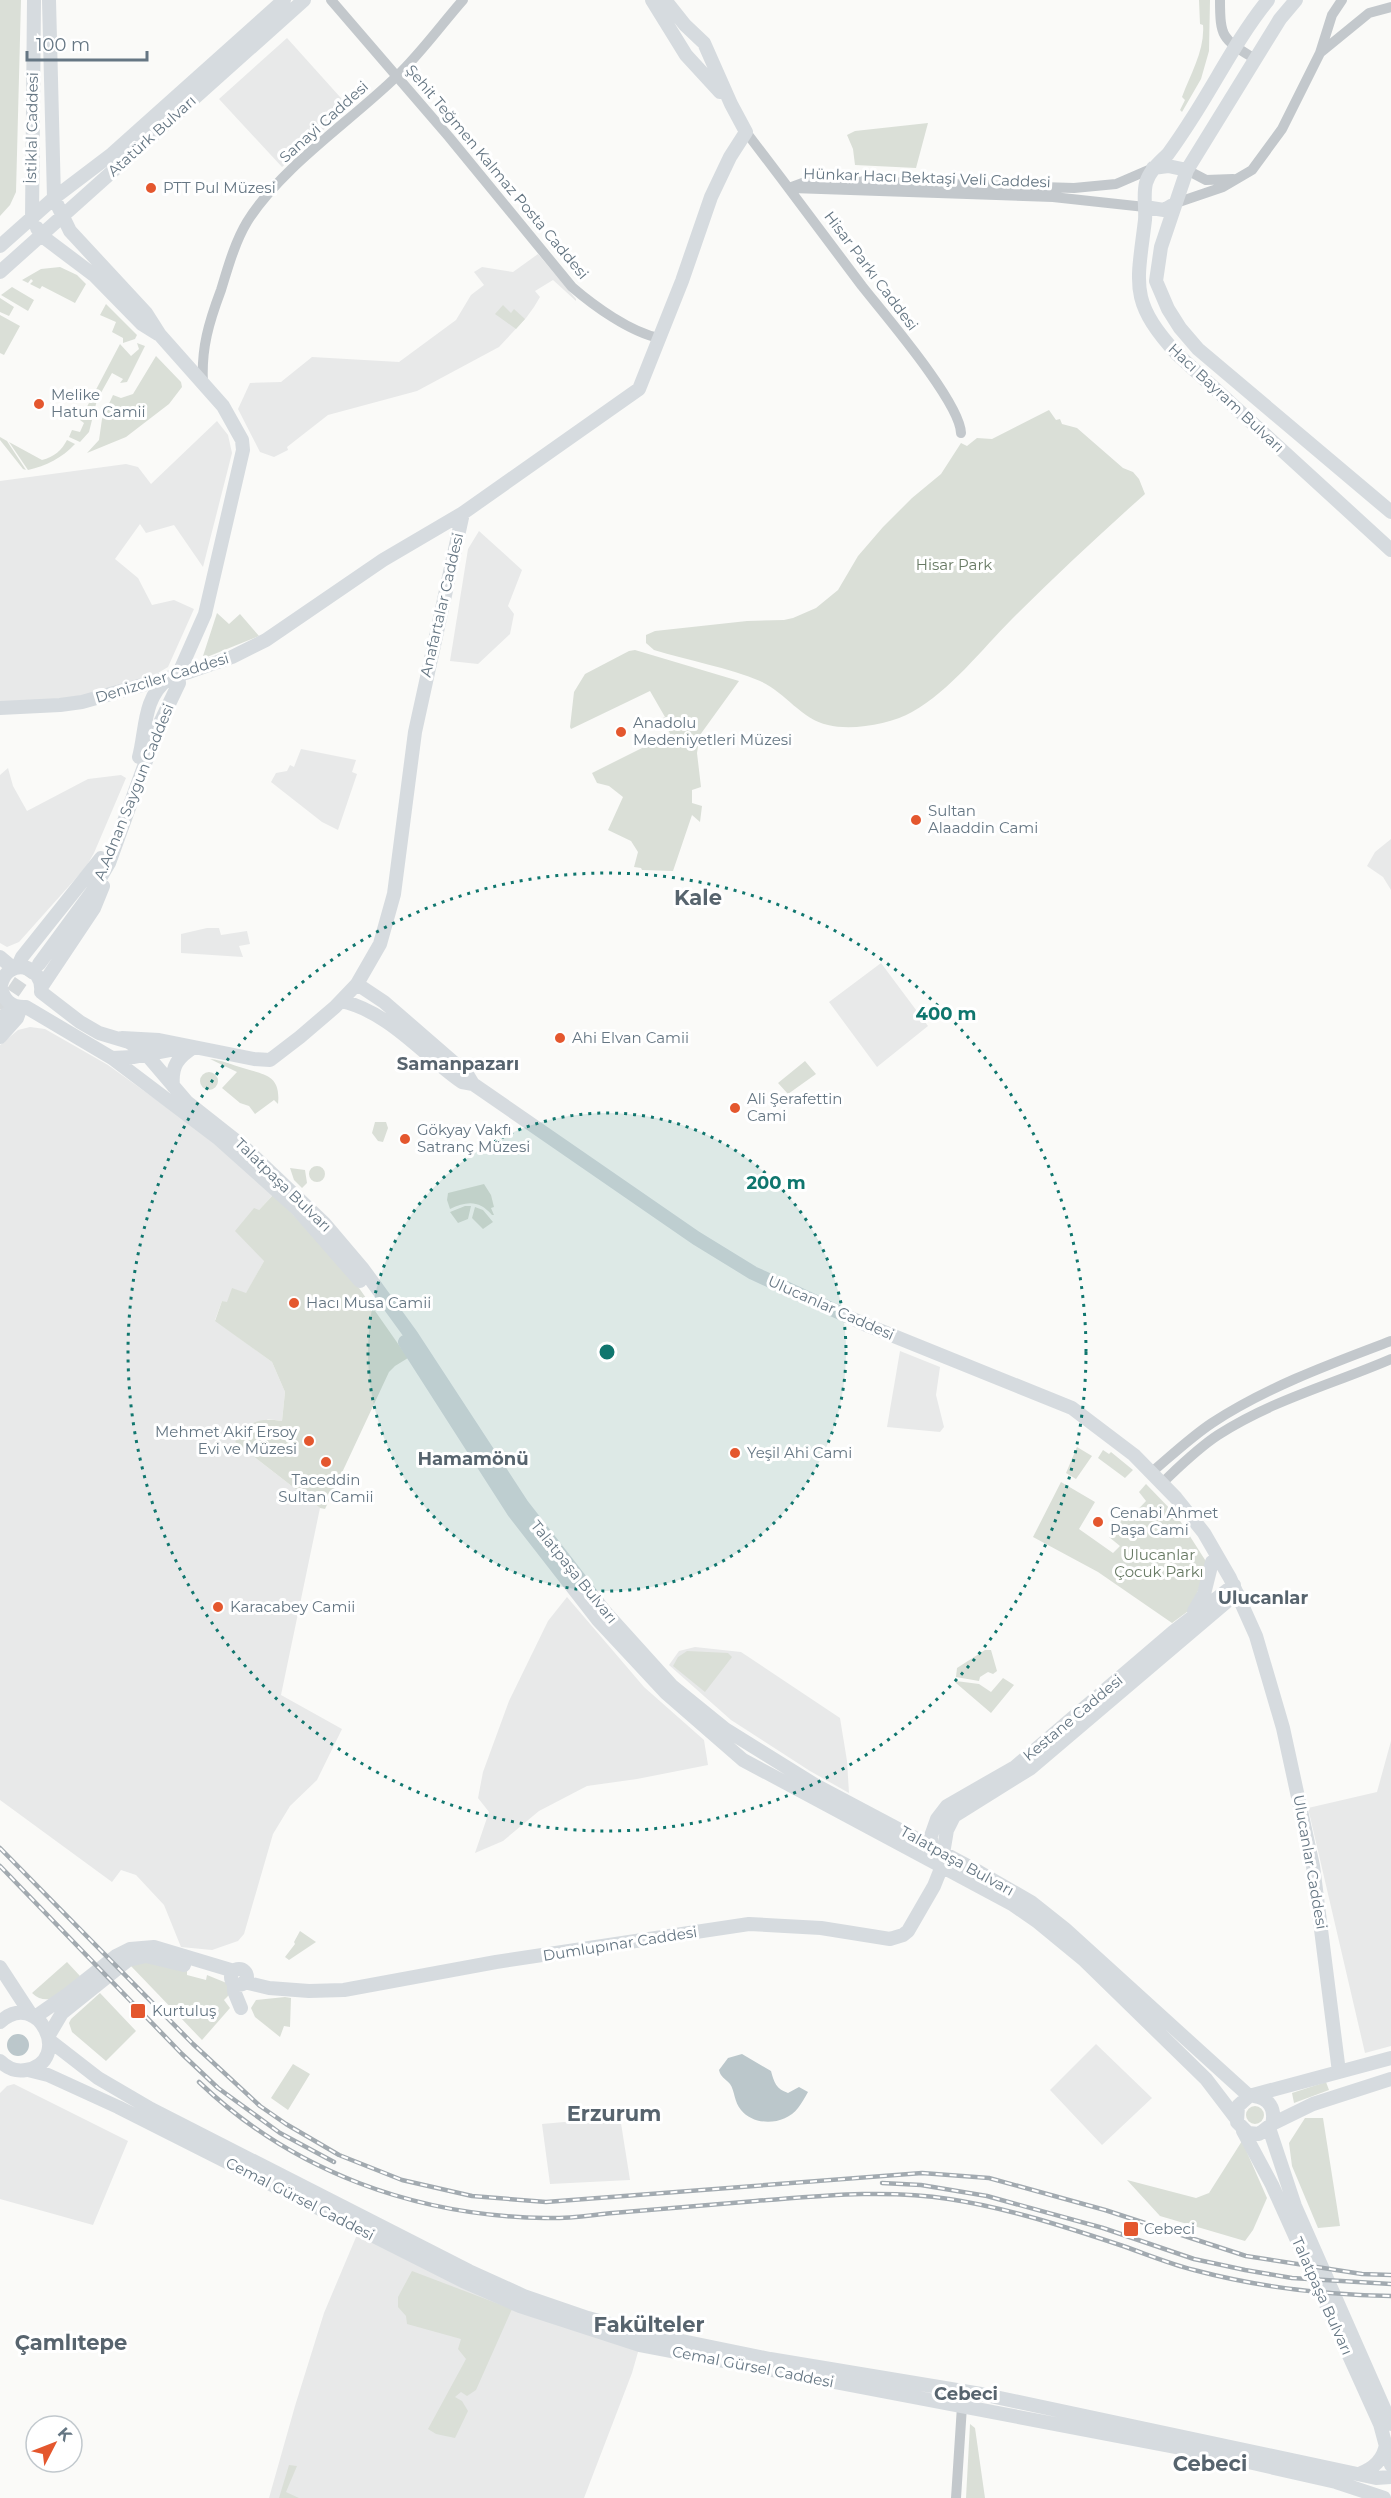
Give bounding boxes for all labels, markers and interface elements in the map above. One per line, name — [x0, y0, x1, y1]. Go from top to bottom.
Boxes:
scale bar — [27, 24, 147, 62]
text: 100 m — [36, 34, 90, 56]
street label: Şehit Teğmen Kalmaz Posta Caddesi — [402, 61, 593, 283]
street label: İstiklal Caddesi — [21, 72, 42, 184]
street label: Sanayi Caddesi — [275, 77, 372, 166]
street label: Atatürk Bulvarı — [104, 91, 200, 180]
street label: Hünkar Hacı Bektaşi Veli Caddesi — [803, 164, 1051, 191]
place label: PTT Pul Müzesi — [163, 178, 276, 197]
marker: PTT Pul Müzesi — [144, 181, 158, 195]
street label: Hisar Parkı Caddesi — [820, 207, 922, 334]
street label: Hacı Bayram Bulvarı — [1164, 339, 1288, 456]
place label: Melike Hatun Camii — [51, 385, 146, 421]
marker: Melike Hatun Camii — [32, 397, 46, 411]
street label: Anafartalar Caddesi — [416, 531, 467, 679]
park label: Hisar Park — [916, 555, 992, 574]
street label: Denizciler Caddesi — [93, 648, 231, 707]
street label: A.Adnan Saygun Caddesi — [89, 701, 178, 883]
place label: Anadolu Medeniyetleri Müzesi — [633, 713, 792, 749]
marker: Anadolu Medeniyetleri Müzesi — [614, 725, 628, 739]
place label: Sultan Alaaddin Cami — [928, 801, 1038, 837]
marker: Sultan Alaaddin Cami — [909, 813, 923, 827]
district label: Kale — [674, 885, 722, 910]
text: 400 m — [916, 1003, 976, 1025]
place label: Ahi Elvan Camii — [572, 1028, 689, 1047]
marker: Ahi Elvan Camii — [553, 1031, 567, 1045]
district label: Samanpazarı — [397, 1053, 519, 1075]
place label: Ali Şerafettin Cami — [747, 1089, 842, 1125]
marker: Ali Şerafettin Cami — [728, 1101, 742, 1115]
place label: Gökyay Vakfı Satranç Müzesi — [417, 1120, 530, 1156]
marker: Gökyay Vakfı Satranç Müzesi — [398, 1132, 412, 1146]
street label: Talatpaşa Bulvarı — [231, 1134, 336, 1236]
text: 200 m — [746, 1172, 806, 1194]
street label: Ulucanlar Caddesi — [765, 1271, 897, 1344]
place label: Hacı Musa Camii — [306, 1293, 431, 1312]
marker: Hacı Musa Camii — [287, 1296, 301, 1310]
centre of rings — [597, 1342, 617, 1362]
place label: Mehmet Akif Ersoy Evi ve Müzesi — [155, 1422, 298, 1458]
marker: Mehmet Akif Ersoy Evi ve Müzesi — [302, 1434, 316, 1448]
place label: Yeşil Ahi Cami — [747, 1443, 852, 1462]
marker: Yeşil Ahi Cami — [728, 1446, 742, 1460]
district label: Hamamönü — [417, 1448, 529, 1470]
marker: Taceddin Sultan Camii — [319, 1455, 333, 1469]
place label: Taceddin Sultan Camii — [278, 1470, 374, 1506]
place label: Cenabi Ahmet Paşa Cami — [1110, 1503, 1218, 1539]
marker: Cenabi Ahmet Paşa Cami — [1091, 1515, 1105, 1529]
street label: Talatpaşa Bulvarı — [527, 1516, 622, 1627]
park label: Ulucanlar Çocuk Parkı — [1114, 1545, 1204, 1581]
district label: Ulucanlar — [1218, 1587, 1308, 1609]
place label: Karacabey Camii — [230, 1597, 355, 1616]
marker: Karacabey Camii — [211, 1600, 225, 1614]
street label: Kestane Caddesi — [1019, 1670, 1127, 1765]
street label: Ulucanlar Caddesi — [1289, 1793, 1332, 1931]
street label: Talatpaşa Bulvarı — [897, 1821, 1017, 1900]
street label: Dumlupınar Caddesi — [542, 1922, 698, 1965]
place label: Kurtuluş — [152, 2001, 216, 2020]
marker: Kurtuluş — [129, 2002, 147, 2020]
district label: Erzurum — [567, 2101, 661, 2126]
street label: Cemal Gürsel Caddesi — [223, 2153, 378, 2244]
place label: Cebeci — [1144, 2219, 1195, 2238]
marker: Cebeci — [1122, 2220, 1140, 2238]
street label: Talatpaşa Bulvarı — [1288, 2234, 1357, 2358]
district label: Fakülteler — [594, 2312, 704, 2337]
district label: Çamlıtepe — [15, 2330, 127, 2355]
street label: Cemal Gürsel Caddesi — [671, 2342, 836, 2392]
district label: Cebeci — [934, 2383, 998, 2405]
north arrow — [24, 2414, 84, 2474]
text: K — [54, 2424, 77, 2446]
district label: Cebeci — [1173, 2451, 1247, 2476]

